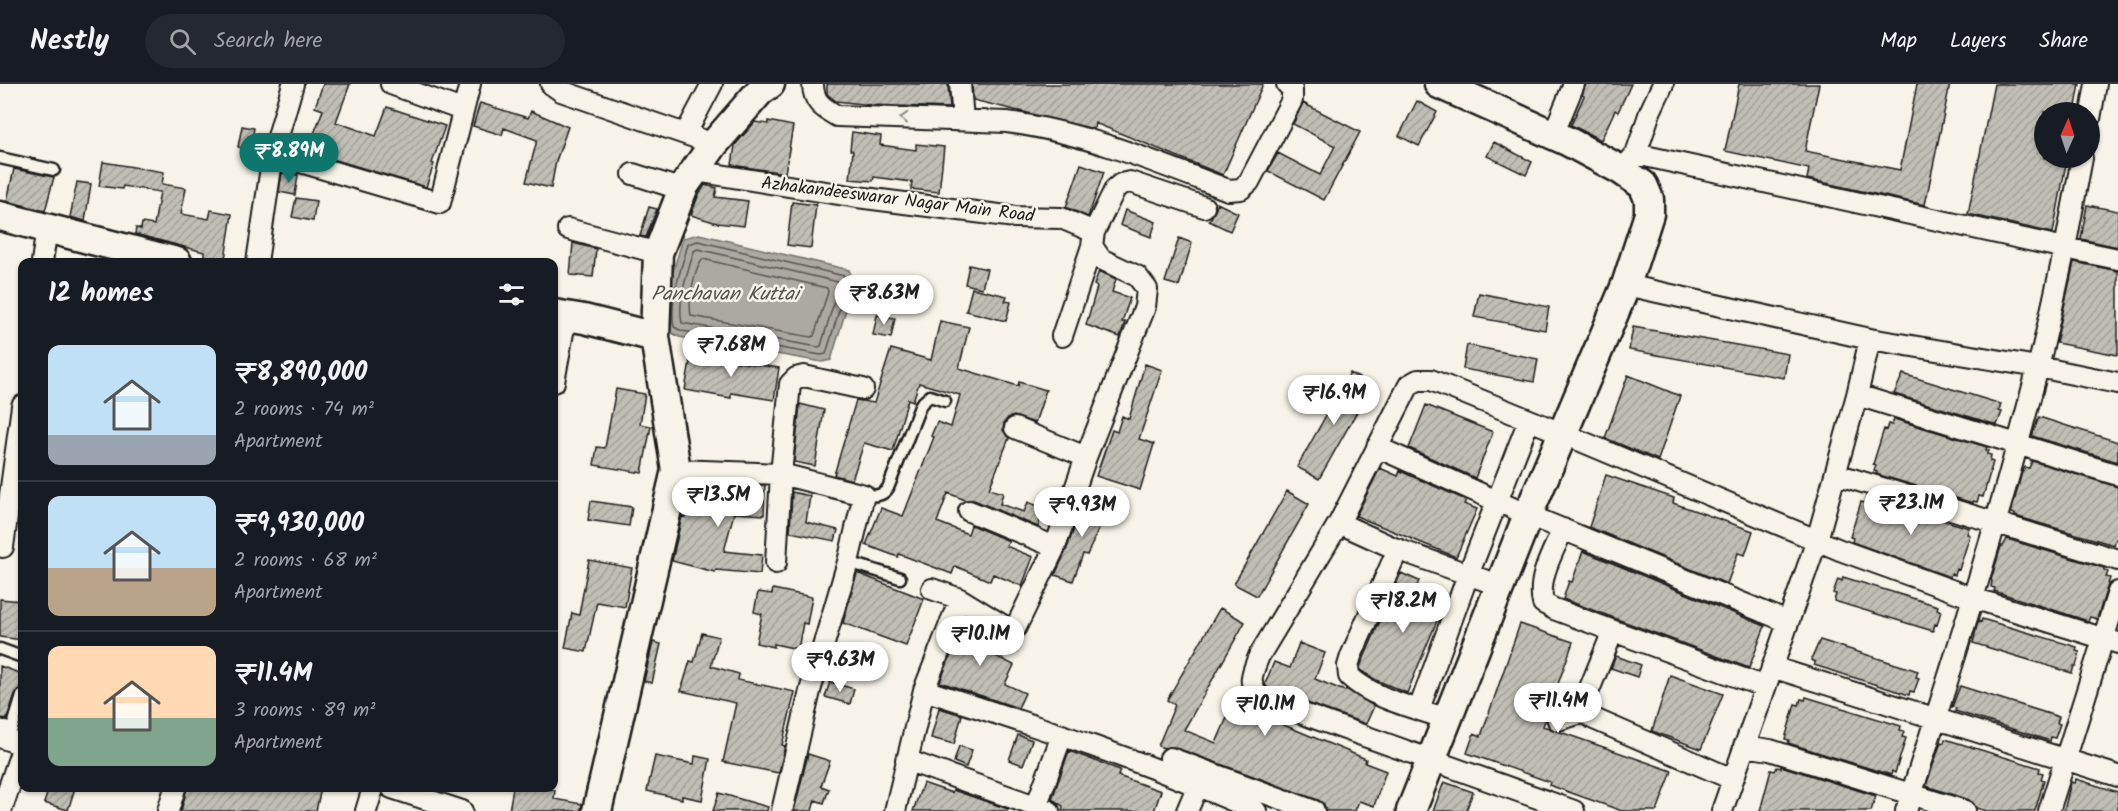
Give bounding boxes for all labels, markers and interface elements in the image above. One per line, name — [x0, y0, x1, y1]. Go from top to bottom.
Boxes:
search box — [145, 14, 565, 68]
text: Nestly — [30, 19, 109, 64]
text: Search here — [214, 24, 323, 59]
icon: search — [166, 25, 199, 58]
text: Map — [1880, 25, 1917, 58]
text: Layers — [1950, 25, 2006, 58]
text: Share — [2039, 25, 2088, 58]
north arrow — [2034, 102, 2100, 168]
map controls — [2034, 102, 2100, 168]
one-way arrow — [900, 112, 909, 124]
pin: ₹8.89M — [240, 133, 338, 184]
text: ₹8.89M — [254, 136, 324, 168]
street label: Azhakandeeswarar Nagar Main Road — [760, 169, 1037, 232]
text: 12 homes — [48, 273, 154, 315]
pin: ₹8.63M — [835, 275, 933, 326]
icon: filters — [495, 278, 528, 311]
text: ₹8.63M — [849, 278, 919, 310]
water label: Panchavan Kuttai — [651, 279, 803, 311]
pin: ₹7.68M — [682, 327, 780, 378]
text: ₹7.68M — [696, 330, 766, 362]
text: ₹8,890,000 — [234, 352, 367, 394]
icon: home — [96, 369, 168, 441]
pin: ₹16.9M — [1285, 375, 1383, 426]
text: ₹16.9M — [1302, 378, 1366, 410]
text: 2 rooms · 74 m² — [234, 394, 374, 426]
text: Apartment — [234, 426, 323, 458]
pin: ₹13.5M — [669, 477, 767, 528]
text: ₹13.5M — [686, 480, 750, 512]
pin: ₹23.1M — [1862, 485, 1960, 536]
pin: ₹9.93M — [1033, 487, 1131, 538]
text: ₹23.1M — [1878, 488, 1944, 520]
text: ₹9.93M — [1048, 490, 1116, 522]
text: ₹9,930,000 — [234, 503, 364, 545]
icon: home — [96, 520, 168, 592]
text: 2 rooms · 68 m² — [234, 545, 377, 577]
text: Apartment — [234, 577, 323, 609]
pin: ₹18.2M — [1354, 583, 1452, 634]
text: ₹18.2M — [1370, 586, 1436, 618]
pin: ₹10.1M — [931, 616, 1029, 667]
text: ₹10.1M — [950, 619, 1010, 651]
pin: ₹9.63M — [791, 642, 889, 693]
text: ₹9.63M — [805, 645, 875, 677]
text: ₹11.4M — [234, 653, 312, 695]
icon: home — [96, 670, 168, 742]
pin: ₹11.4M — [1509, 683, 1607, 734]
pin: ₹10.1M — [1216, 686, 1314, 737]
text: ₹11.4M — [1528, 686, 1588, 718]
text: ₹10.1M — [1235, 689, 1295, 721]
text: 3 rooms · 89 m² — [234, 695, 375, 727]
text: Apartment — [234, 727, 323, 759]

